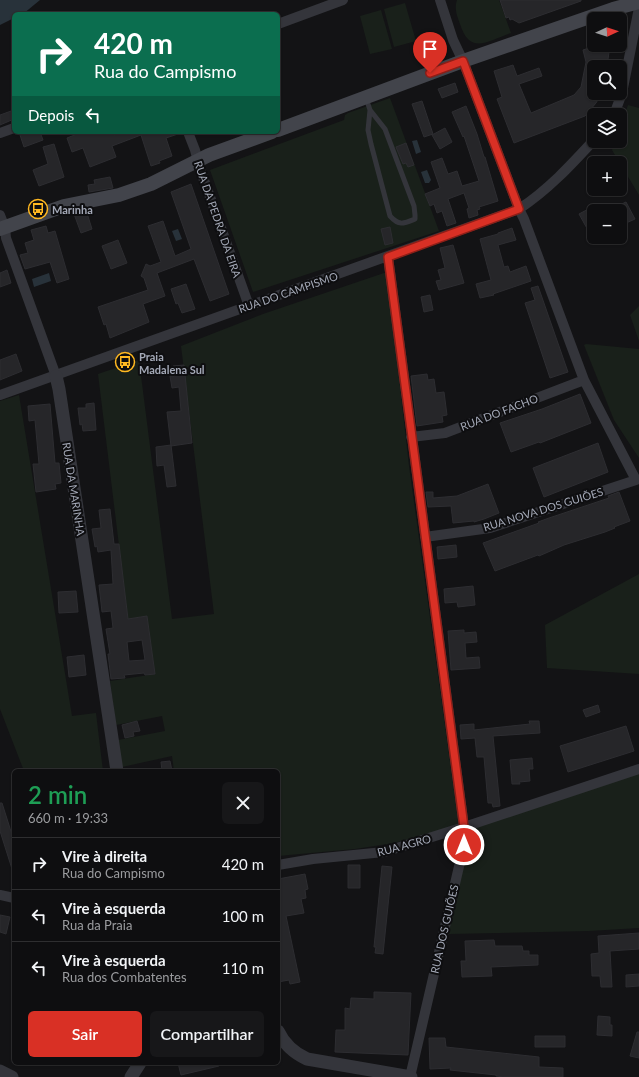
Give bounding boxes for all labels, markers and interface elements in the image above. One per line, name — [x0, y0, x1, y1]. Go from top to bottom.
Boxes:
north arrow — [587, 12, 627, 52]
map controls — [587, 12, 627, 244]
text: 420 m — [94, 26, 173, 60]
icon: right — [28, 28, 80, 80]
pin — [413, 32, 447, 73]
icon: arrive — [419, 38, 441, 60]
text: Rua do Campismo — [94, 60, 236, 82]
button: search — [587, 60, 627, 100]
icon: left — [82, 104, 104, 126]
text: Depois — [28, 106, 74, 124]
button: layers — [587, 108, 627, 148]
button: + — [587, 156, 627, 196]
street label: RUA DA PEDRA DA EIRA — [192, 159, 244, 280]
bus stop icon: Marinha — [27, 198, 49, 220]
place label: Marinha — [52, 203, 93, 216]
button: − — [587, 204, 627, 244]
street label: RUA DO CAMPISMO — [237, 269, 340, 315]
place label: Praia Madalena Sul — [139, 350, 205, 376]
bus stop icon: Praia Madalena Sul — [114, 351, 136, 373]
street label: RUA DO FACHO — [458, 391, 540, 433]
street label: RUA DA MARINHA — [60, 441, 88, 537]
street label: RUA NOVA DOS GUIÕES — [481, 485, 605, 533]
text: 2 min — [28, 780, 87, 809]
button: close — [222, 782, 264, 824]
text: 660 m · 19:33 — [28, 810, 108, 826]
position arrow — [443, 824, 485, 866]
street label: RUA AGRO — [376, 832, 433, 858]
text: Vire à direita — [62, 847, 147, 865]
icon: right — [28, 853, 50, 875]
text: 420 m — [222, 855, 264, 873]
text: Rua do Campismo — [62, 865, 165, 881]
street label: RUA DOS GUIÕES — [427, 883, 461, 975]
text: Vire à esquerda — [62, 899, 166, 917]
icon: left — [28, 905, 50, 927]
text: 100 m — [222, 907, 264, 925]
text: Rua da Praia — [62, 917, 132, 933]
text: Vire à esquerda — [62, 951, 166, 969]
icon: left — [28, 957, 50, 979]
text: 110 m — [222, 959, 264, 977]
text: Rua dos Combatentes — [62, 969, 187, 985]
button: Sair — [28, 1011, 142, 1057]
button: Compartilhar — [150, 1011, 264, 1057]

